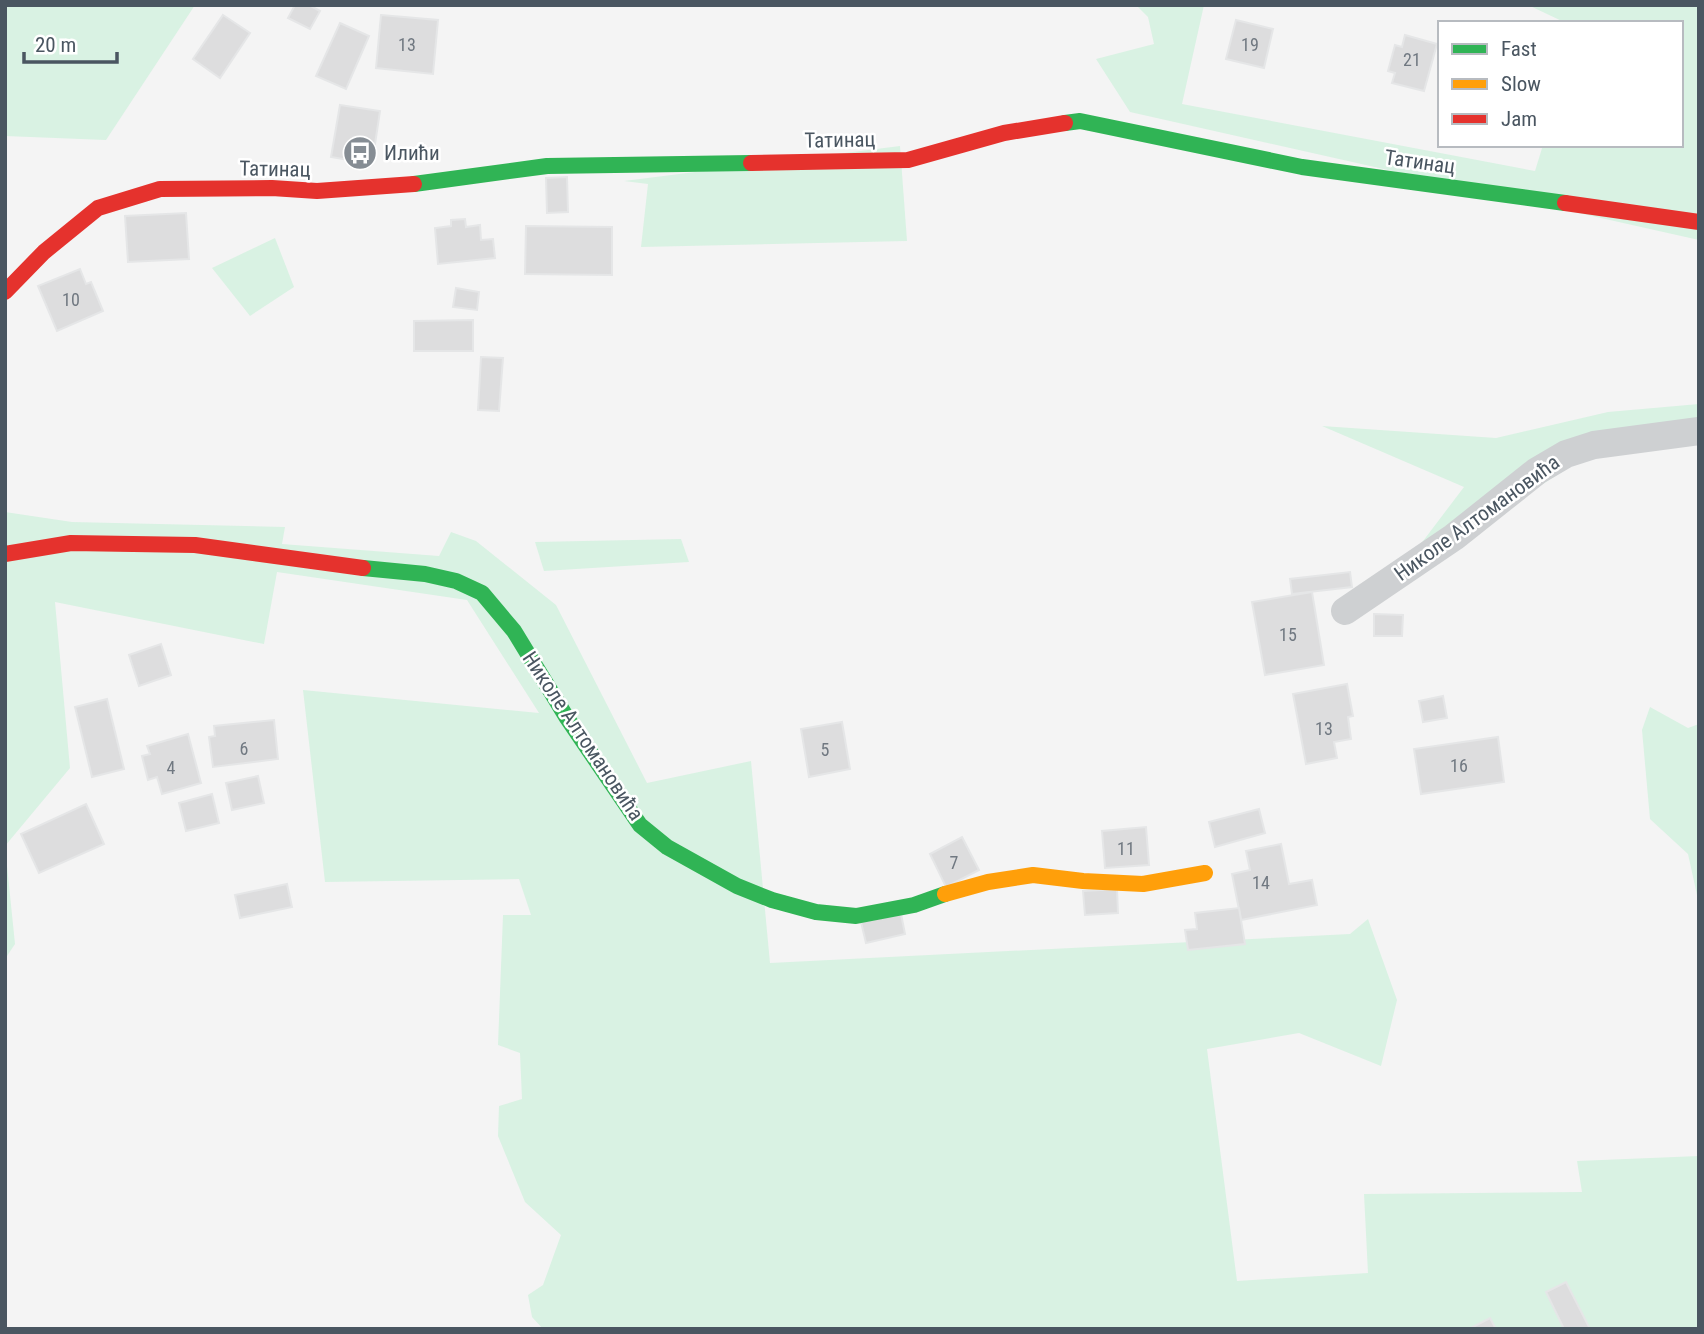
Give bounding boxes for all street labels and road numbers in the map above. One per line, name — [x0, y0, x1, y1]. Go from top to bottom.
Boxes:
street label: Татинац — [804, 127, 876, 153]
street label: Татинац — [1383, 145, 1457, 179]
street label: Татинац — [239, 156, 311, 182]
street label: Николе Алтомановића — [1390, 450, 1564, 586]
street label: Николе Алтомановића — [518, 647, 648, 825]

